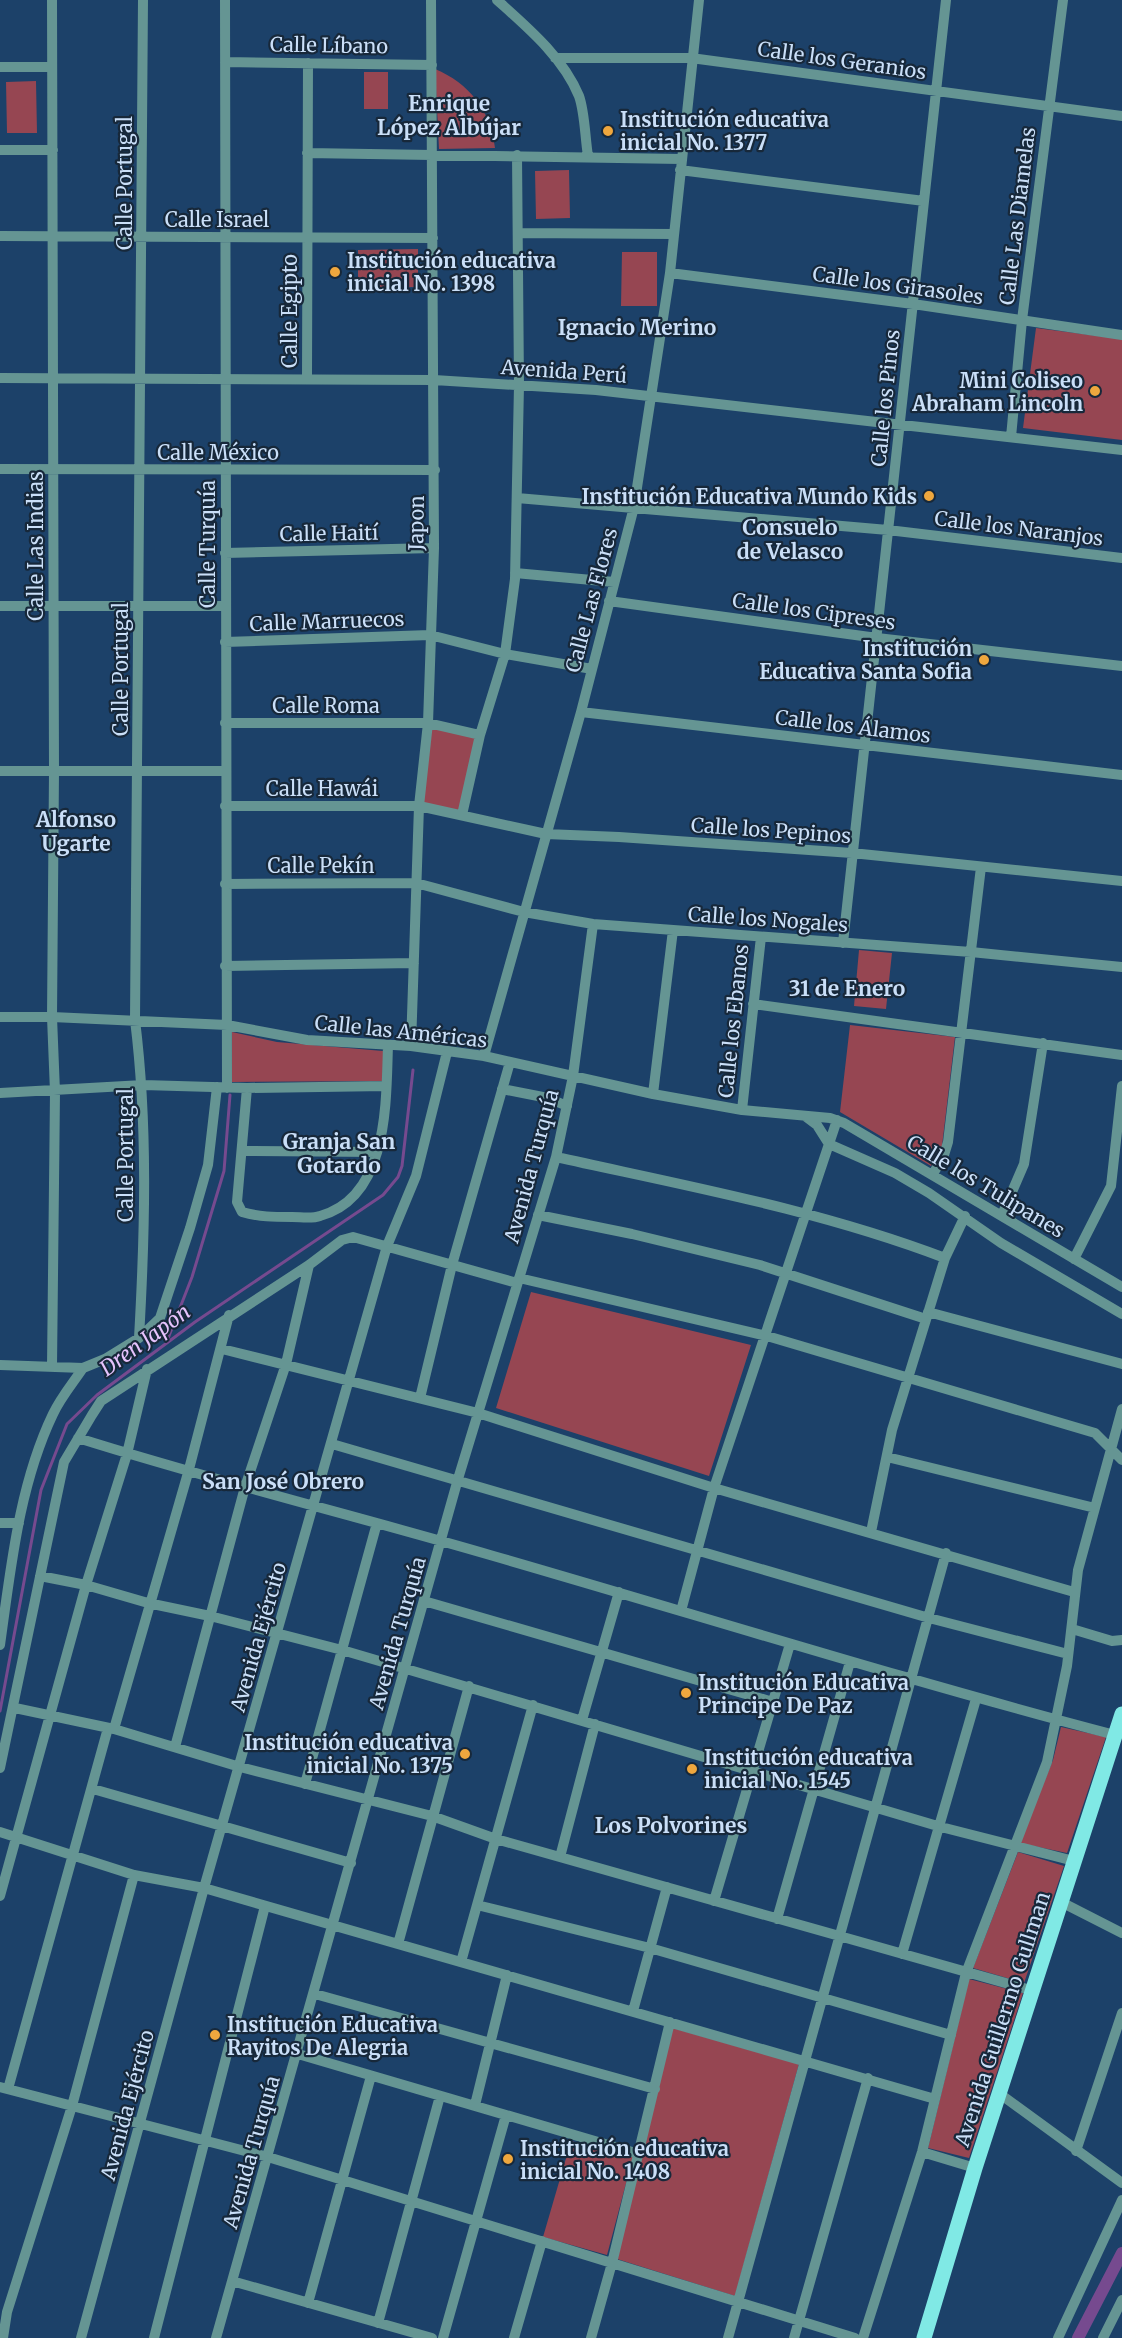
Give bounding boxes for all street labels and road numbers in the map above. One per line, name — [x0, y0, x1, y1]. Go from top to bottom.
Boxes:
street label: Calle Líbano — [270, 31, 389, 59]
street label: Calle los Geranios — [756, 36, 928, 84]
street label: Calle Portugal — [112, 116, 137, 250]
street label: Calle Las Diamelas — [994, 126, 1040, 306]
street label: Calle Israel — [165, 207, 269, 232]
street label: Calle Egipto — [277, 254, 302, 368]
street label: Calle los Girasoles — [811, 261, 985, 309]
street label: Calle los Pinos — [865, 328, 905, 468]
street label: Avenida Perú — [499, 354, 628, 388]
street label: Calle México — [157, 440, 279, 465]
street label: Calle Las Indias — [23, 471, 48, 621]
street label: Calle Turquía — [195, 480, 220, 608]
street label: Japon — [403, 495, 429, 552]
street label: Calle los Naranjos — [933, 505, 1105, 551]
street label: Calle Haití — [279, 520, 379, 546]
street label: Calle Las Flores — [560, 525, 622, 675]
street label: Calle los Cipreses — [731, 587, 897, 635]
street label: Calle Portugal — [108, 602, 133, 736]
street label: Calle Marruecos — [249, 606, 405, 636]
street label: Calle Roma — [272, 693, 380, 718]
street label: Calle los Álamos — [774, 702, 932, 748]
street label: Calle Hawái — [266, 776, 378, 801]
street label: Calle los Pepinos — [690, 812, 852, 848]
street label: Calle Pekín — [267, 853, 375, 878]
street label: Calle los Nogales — [687, 901, 849, 937]
street label: Calle los Ebanos — [713, 943, 753, 1099]
street label: Calle las Américas — [313, 1009, 489, 1053]
street label: Avenida Turquía — [498, 1086, 564, 1246]
street label: Calle Portugal — [113, 1088, 138, 1222]
street label: Calle los Tulipanes — [903, 1129, 1069, 1243]
street label: Avenida Turquía — [363, 1553, 431, 1713]
street label: Avenida Ejército — [224, 1559, 291, 1716]
street label: Avenida Guillermo Gullman — [949, 1888, 1055, 2150]
street label: Avenida Ejército — [95, 2027, 159, 2184]
street label: Avenida Turquía — [217, 2072, 285, 2232]

